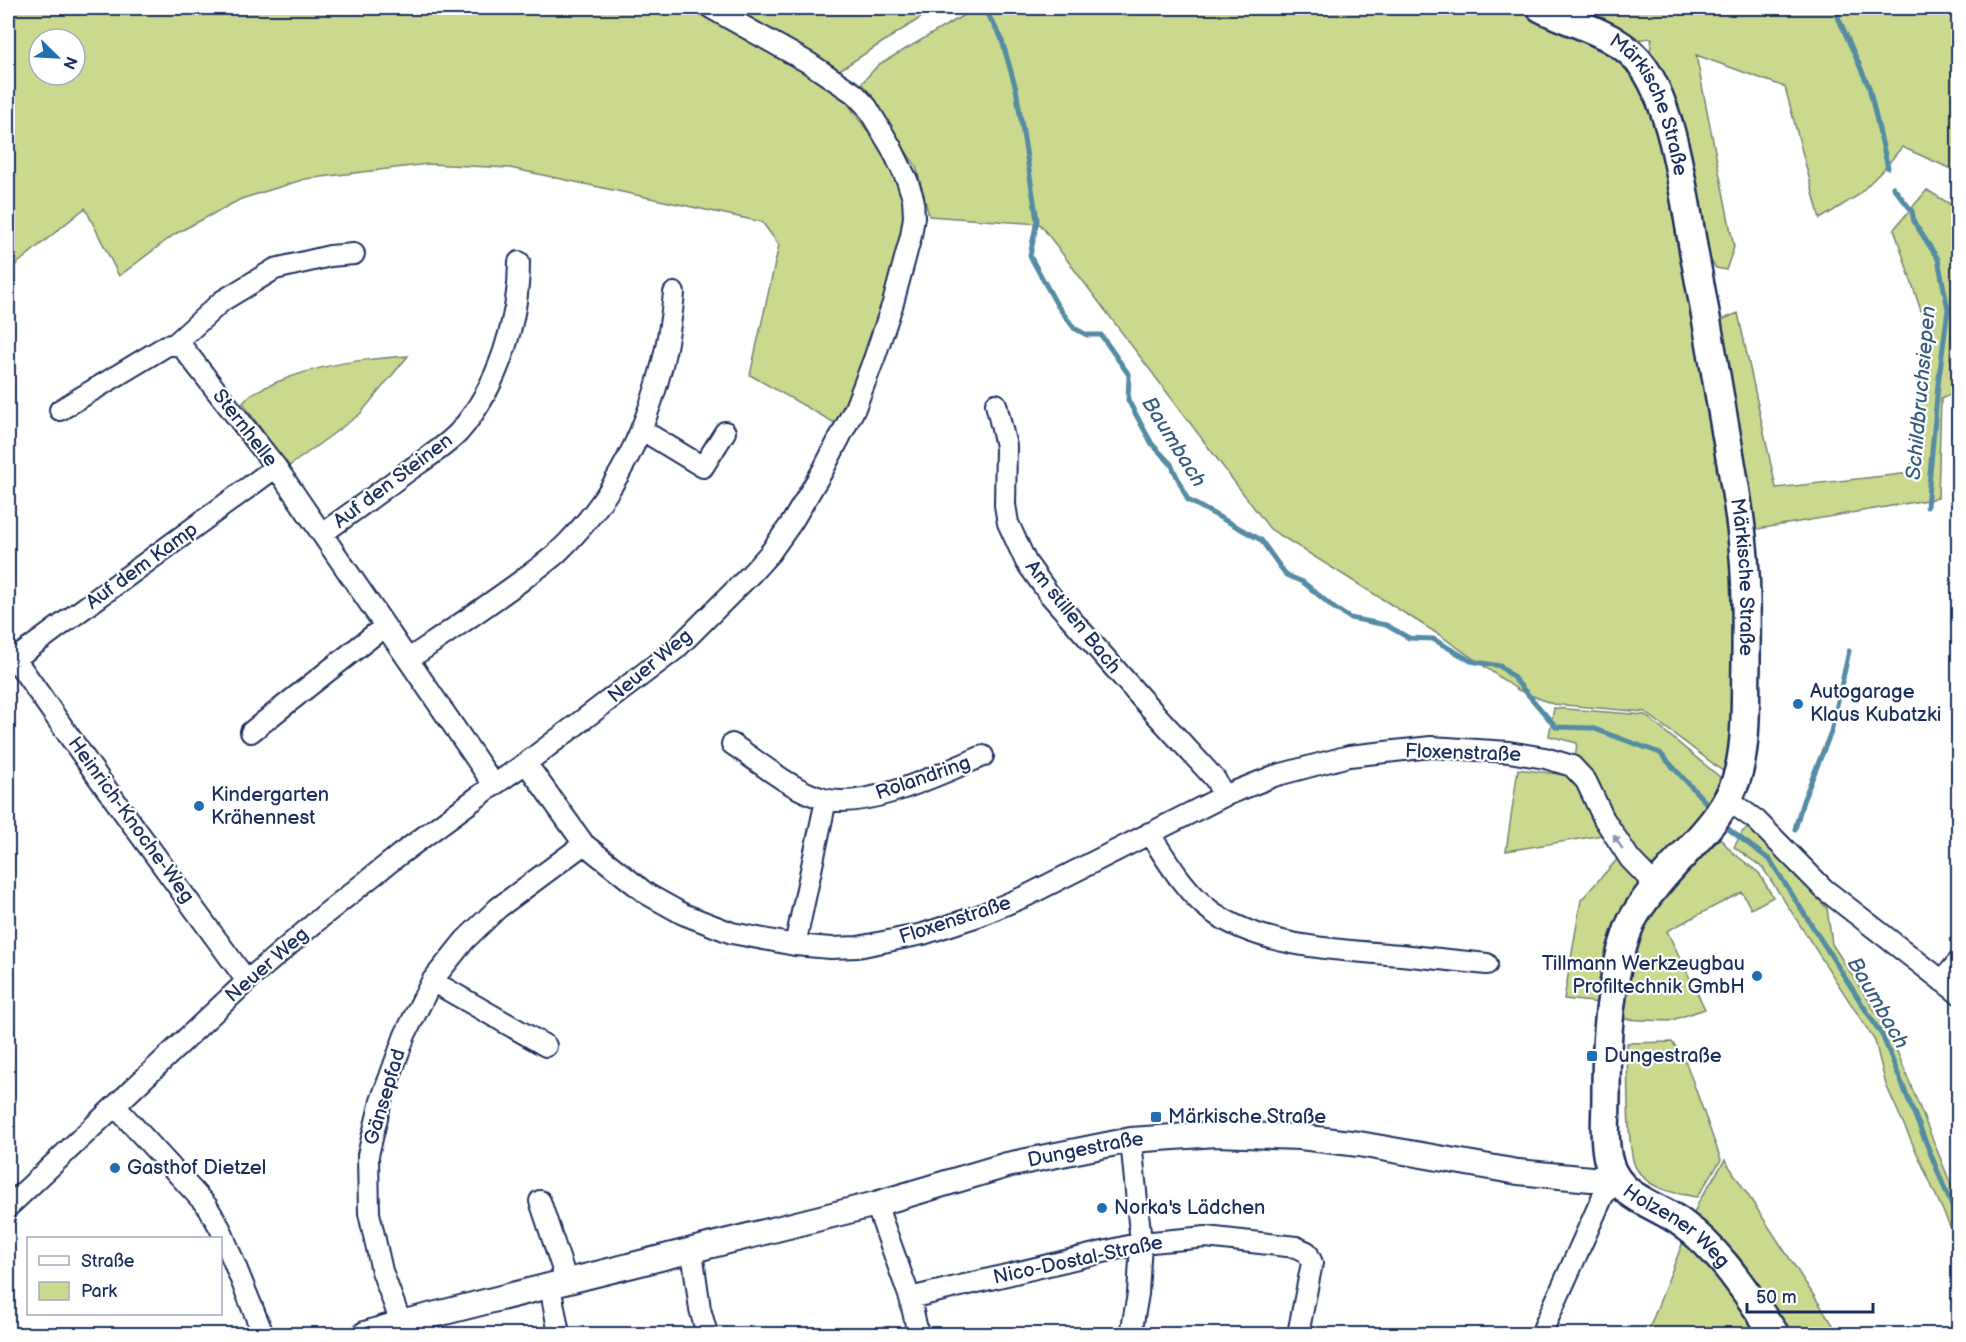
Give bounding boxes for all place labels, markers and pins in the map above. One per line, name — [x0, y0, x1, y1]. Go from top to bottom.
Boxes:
place label: Autogarage Klaus Kubatzki — [1810, 680, 1941, 727]
marker: Autogarage Klaus Kubatzki — [1791, 697, 1805, 711]
place label: Kindergarten Krähennest — [211, 783, 329, 830]
marker: Kindergarten Krähennest — [192, 799, 206, 813]
place label: Tillmann Werkzeugbau Profiltechnik GmbH — [1542, 952, 1745, 999]
marker: Tillmann Werkzeugbau Profiltechnik GmbH — [1750, 969, 1764, 983]
place label: Dungestraße — [1604, 1044, 1722, 1068]
marker: Dungestraße — [1585, 1049, 1599, 1063]
place label: Märkische Straße — [1168, 1105, 1326, 1129]
marker: Märkische Straße — [1149, 1110, 1163, 1124]
place label: Gasthof Dietzel — [127, 1156, 266, 1180]
marker: Gasthof Dietzel — [108, 1161, 122, 1175]
place label: Norka's Lädchen — [1114, 1196, 1265, 1220]
marker: Norka's Lädchen — [1095, 1201, 1109, 1215]

